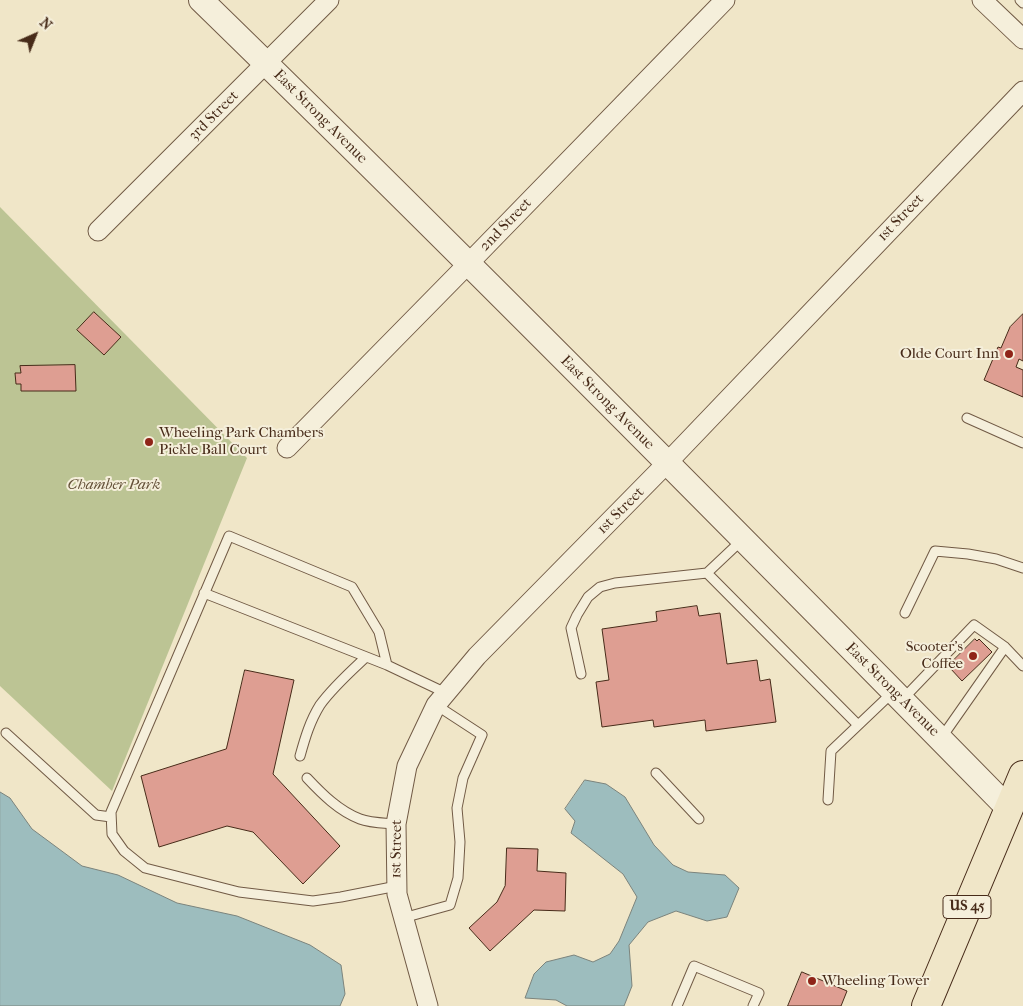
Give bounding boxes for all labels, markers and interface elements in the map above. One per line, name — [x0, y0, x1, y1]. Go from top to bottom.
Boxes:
north arrow — [10, 10, 60, 60]
text: N — [36, 14, 55, 34]
street label: East Strong Avenue — [269, 66, 371, 168]
street label: 3rd Street — [185, 87, 243, 145]
street label: 1st Street — [874, 191, 928, 245]
street label: 2nd Street — [476, 195, 536, 255]
place label: Olde Court Inn — [900, 345, 999, 363]
marker: Olde Court Inn — [1003, 348, 1015, 360]
street label: East Strong Avenue — [556, 352, 658, 454]
place label: Wheeling Park Chambers Pickle Ball Court — [159, 424, 323, 459]
marker: Wheeling Park Chambers Pickle Ball Court — [143, 436, 155, 448]
park label: Chamber Park — [68, 476, 160, 494]
street label: 1st Street — [594, 484, 648, 538]
place label: Scooter's Coffee — [906, 638, 963, 673]
street label: East Strong Avenue — [841, 639, 943, 741]
marker: Scooter's Coffee — [967, 650, 979, 662]
street label: 1st Street — [387, 819, 407, 879]
road number: US 45 — [943, 896, 991, 919]
place label: Wheeling Tower — [822, 972, 929, 990]
marker: Wheeling Tower — [806, 975, 818, 987]

